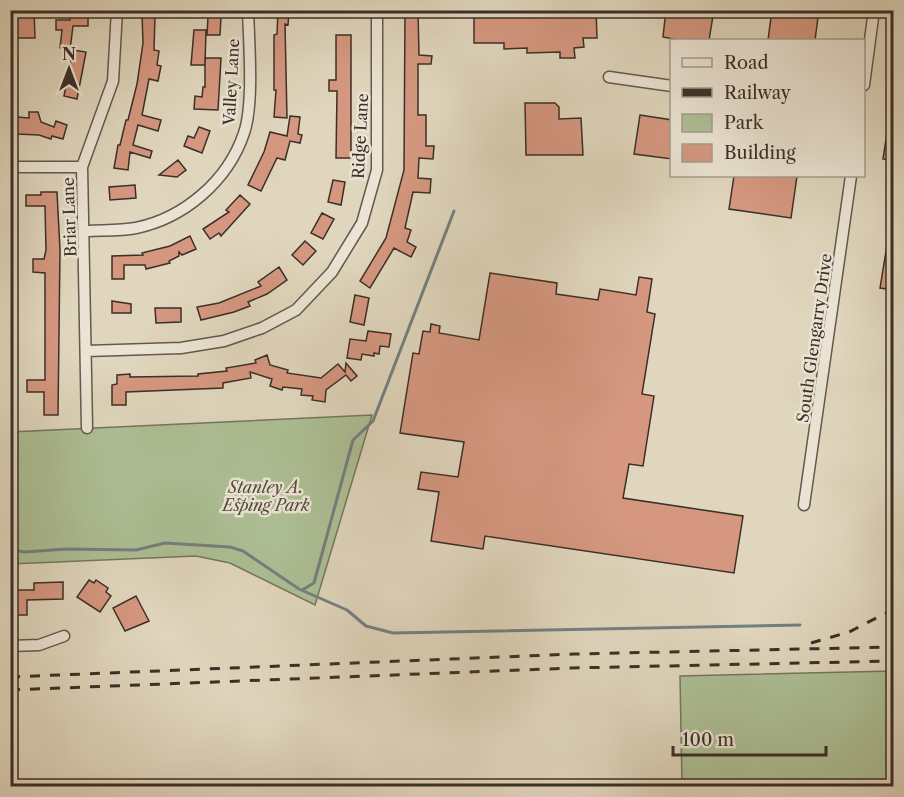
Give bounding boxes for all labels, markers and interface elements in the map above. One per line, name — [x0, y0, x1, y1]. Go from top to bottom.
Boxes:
street label: Valley Lane — [219, 38, 243, 127]
north arrow — [39, 39, 99, 99]
legend — [670, 39, 865, 177]
text: N — [62, 44, 76, 64]
text: Road — [724, 52, 769, 74]
text: Railway — [724, 82, 792, 104]
street label: Ridge Lane — [348, 93, 372, 179]
text: Park — [724, 112, 765, 134]
text: Building — [724, 142, 796, 164]
street label: Briar Lane — [58, 177, 80, 257]
street label: South Glengarry Drive — [792, 252, 836, 424]
park label: Stanley A. Esping Park — [220, 477, 310, 515]
scale bar — [673, 719, 826, 757]
text: 100 m — [682, 729, 734, 751]

